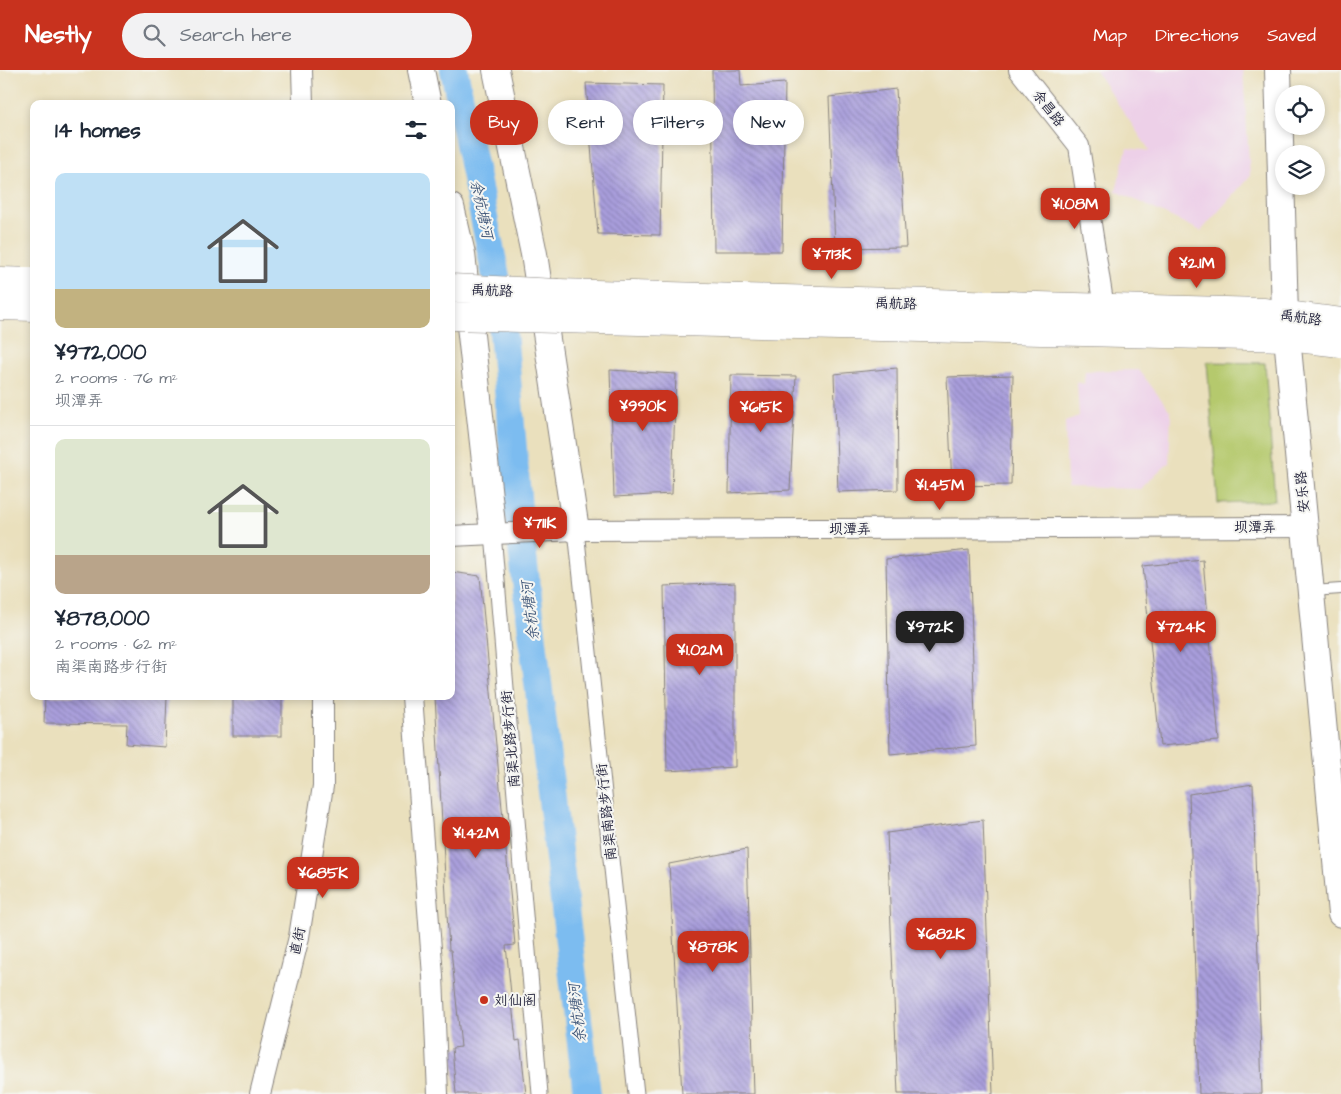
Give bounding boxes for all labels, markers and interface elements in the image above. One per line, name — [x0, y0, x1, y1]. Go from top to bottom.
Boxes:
search box — [122, 13, 472, 58]
text: Nestly — [25, 18, 92, 52]
icon: search — [140, 21, 168, 49]
text: Search here — [180, 22, 292, 49]
text: Map — [1093, 23, 1127, 48]
text: Directions — [1155, 23, 1239, 48]
text: Saved — [1267, 23, 1316, 48]
map controls — [1275, 85, 1325, 195]
button: locate — [1275, 85, 1325, 135]
street label: 余昌路 — [1027, 86, 1069, 131]
chip: Buy — [470, 100, 538, 145]
chip: Rent — [548, 100, 623, 145]
chip: Filters — [633, 100, 723, 145]
chip: New — [733, 100, 804, 145]
text: 14 homes — [55, 116, 141, 145]
icon: filters — [402, 116, 430, 144]
button: layers — [1275, 145, 1325, 195]
water label: 余杭塘河 — [465, 178, 499, 244]
pin: ¥1.08M — [1034, 188, 1116, 230]
text: ¥1.08M — [1052, 193, 1098, 215]
icon: home — [198, 206, 288, 296]
pin: ¥713K — [797, 238, 867, 280]
text: ¥713K — [813, 243, 851, 265]
pin: ¥2.1M — [1162, 246, 1232, 289]
text: ¥2.1M — [1179, 252, 1215, 274]
street label: 禹航路 — [470, 280, 513, 302]
street label: 禹航路 — [875, 293, 917, 315]
street label: 禹航路 — [1279, 305, 1323, 331]
text: ¥972,000 — [55, 338, 147, 367]
text: 2 rooms · 76 m² — [55, 367, 178, 389]
text: 坝潭弄 — [55, 390, 103, 412]
pin: ¥990K — [608, 390, 678, 432]
pin: ¥615K — [726, 390, 796, 433]
text: ¥990K — [620, 395, 666, 417]
text: ¥615K — [740, 396, 782, 418]
pin: ¥1.45M — [899, 468, 981, 511]
street label: 安乐路 — [1291, 470, 1315, 514]
icon: home — [198, 471, 288, 561]
text: ¥1.45M — [916, 474, 964, 496]
pin: ¥711K — [505, 506, 575, 549]
text: ¥711K — [524, 512, 556, 534]
street label: 坝潭弄 — [1234, 518, 1276, 538]
street label: 坝潭弄 — [829, 520, 871, 540]
water label: 余杭塘河 — [516, 577, 545, 642]
text: ¥878,000 — [55, 604, 150, 633]
pin: ¥972K — [895, 610, 965, 653]
pin: ¥724K — [1146, 610, 1216, 653]
text: ¥972K — [907, 616, 953, 638]
text: ¥724K — [1157, 616, 1205, 638]
text: 2 rooms · 62 m² — [55, 633, 177, 655]
pin: ¥1.02M — [659, 634, 741, 676]
text: ¥1.02M — [677, 639, 723, 661]
text: 南渠南路步行街 — [55, 656, 167, 678]
street label: 南渠北路步行街 — [497, 689, 525, 789]
street label: 南渠南路步行街 — [592, 762, 622, 862]
pin: ¥1.42M — [435, 816, 517, 859]
text: ¥1.42M — [453, 822, 499, 844]
pin: ¥685K — [288, 856, 358, 899]
text: ¥685K — [298, 862, 348, 884]
pin: ¥682K — [906, 918, 976, 960]
text: ¥682K — [917, 923, 965, 945]
street label: 直街 — [285, 925, 311, 957]
pin: ¥878K — [678, 930, 748, 973]
text: ¥878K — [689, 936, 737, 958]
water label: 余杭塘河 — [563, 979, 592, 1044]
place label: 刘仙阁 — [494, 991, 536, 1011]
marker: 刘仙阁 — [478, 994, 490, 1006]

